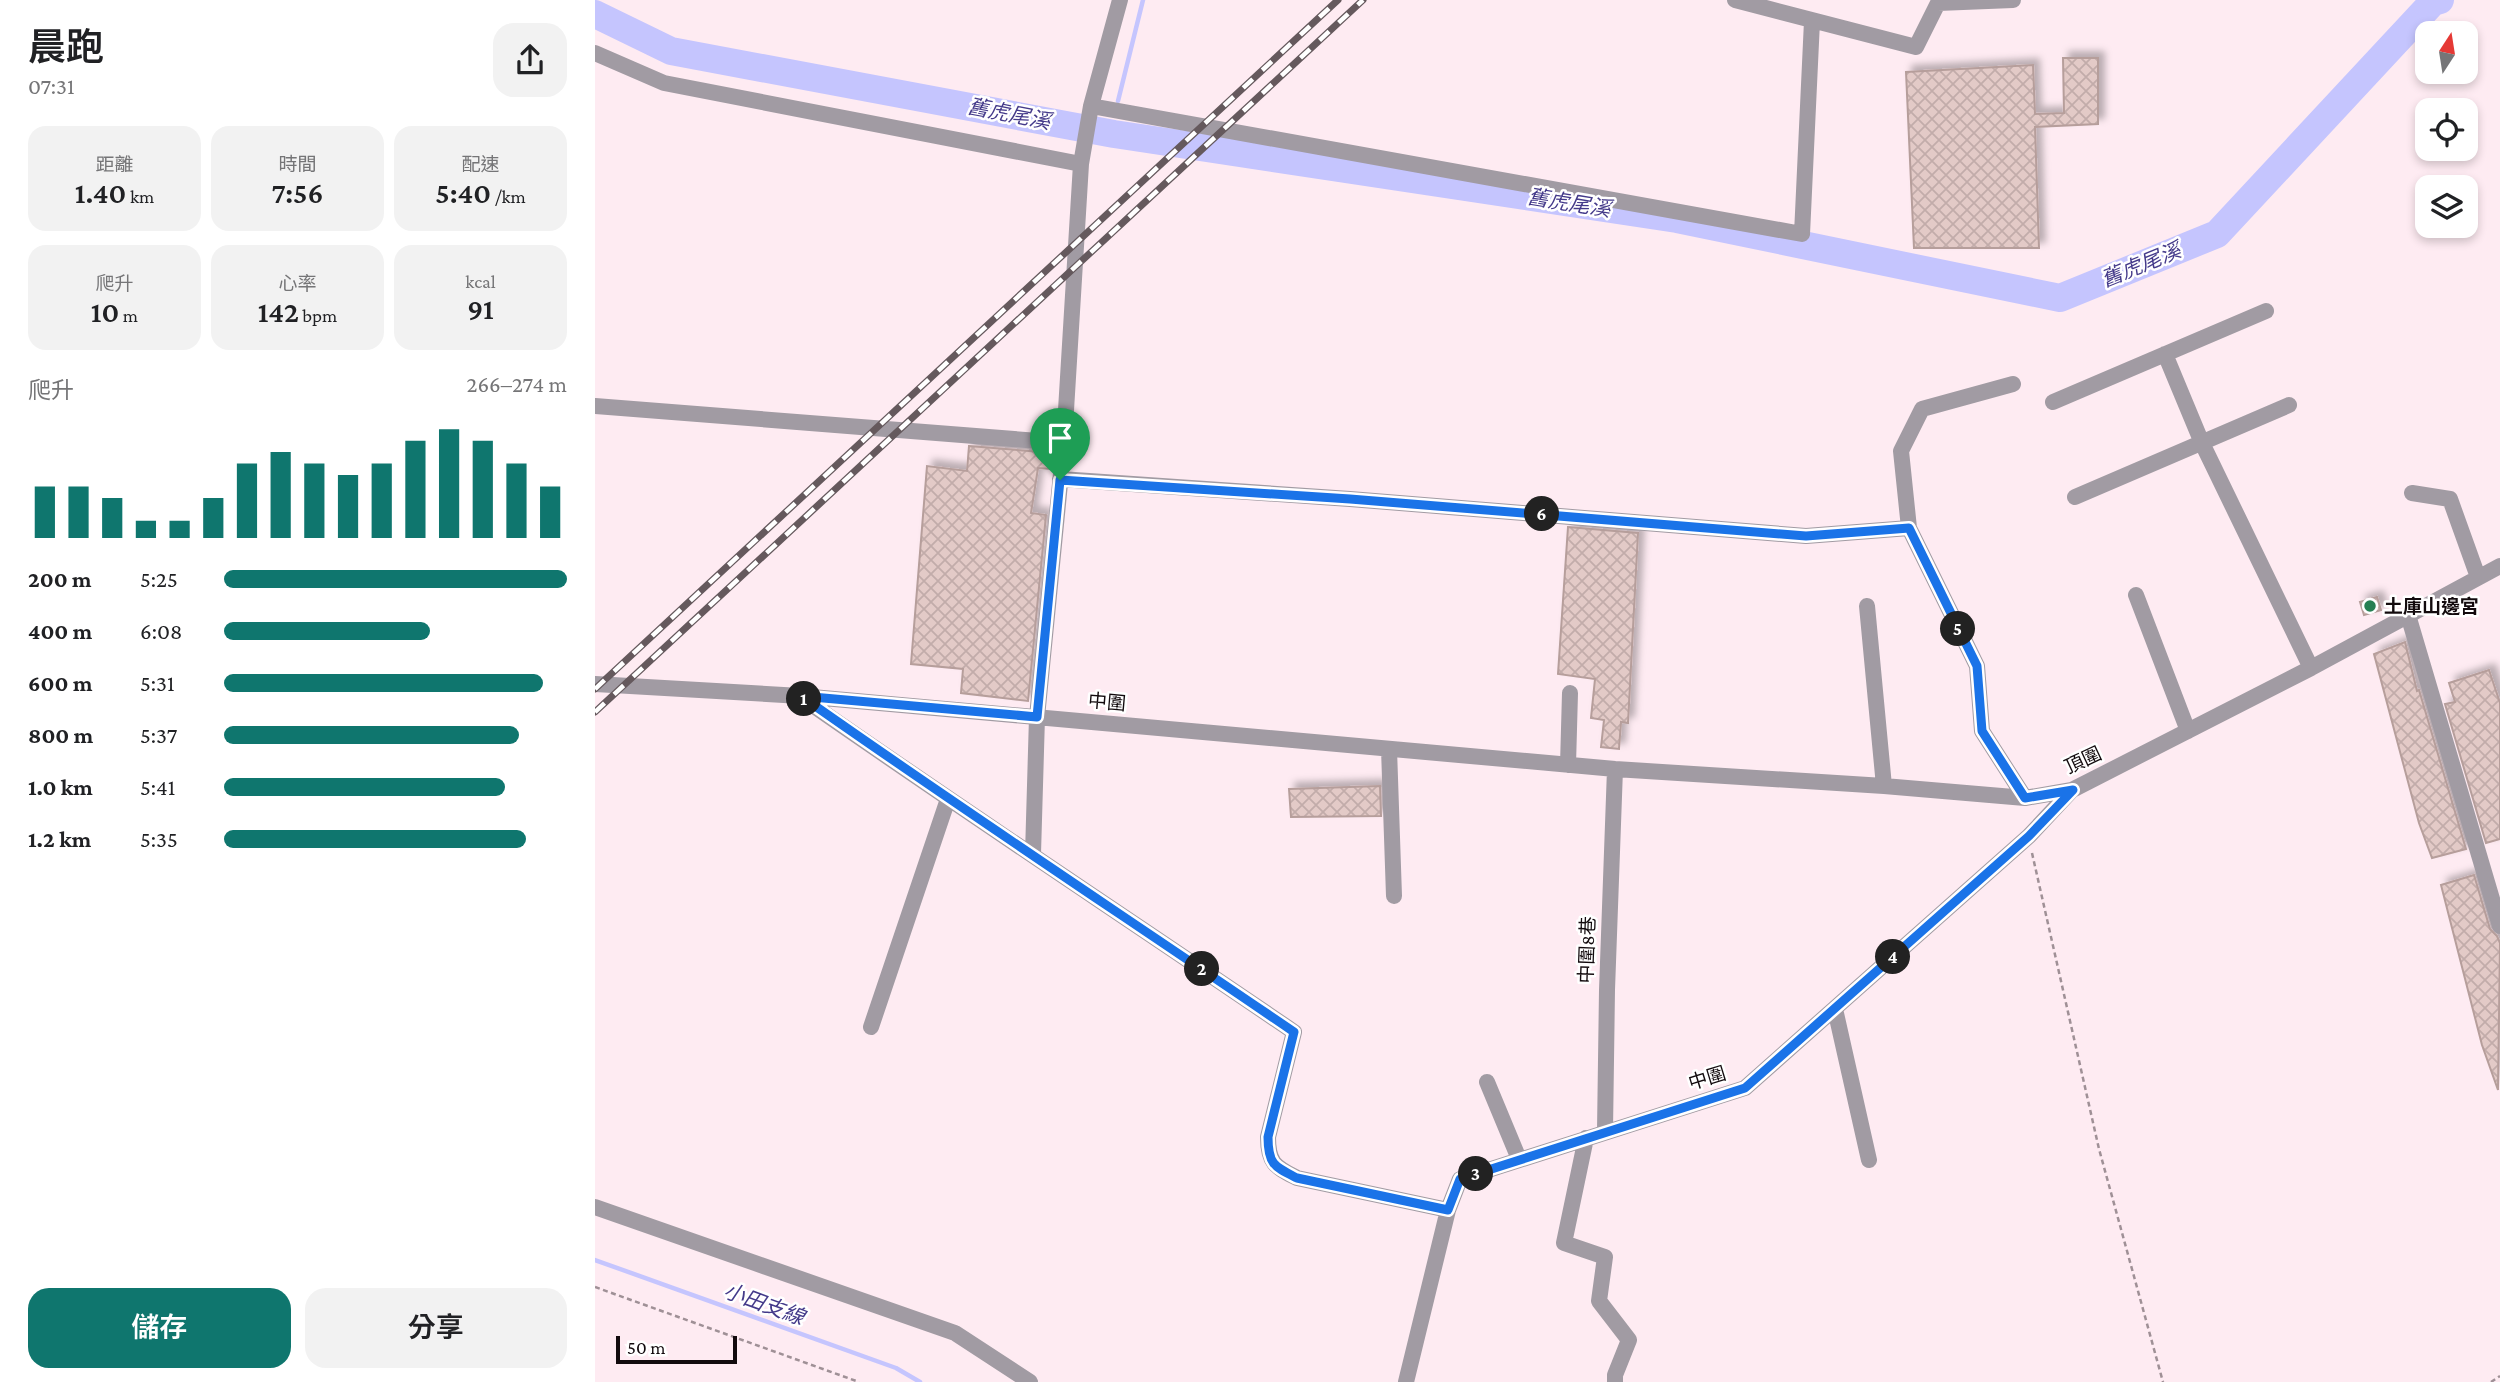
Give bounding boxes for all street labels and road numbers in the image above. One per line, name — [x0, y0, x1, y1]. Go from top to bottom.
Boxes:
street label: 中圍 — [1087, 690, 1127, 714]
street label: 頂圍 — [2061, 742, 2105, 778]
street label: 中圍8巷 — [1575, 916, 1599, 984]
street label: 中圍 — [1686, 1062, 1728, 1094]

